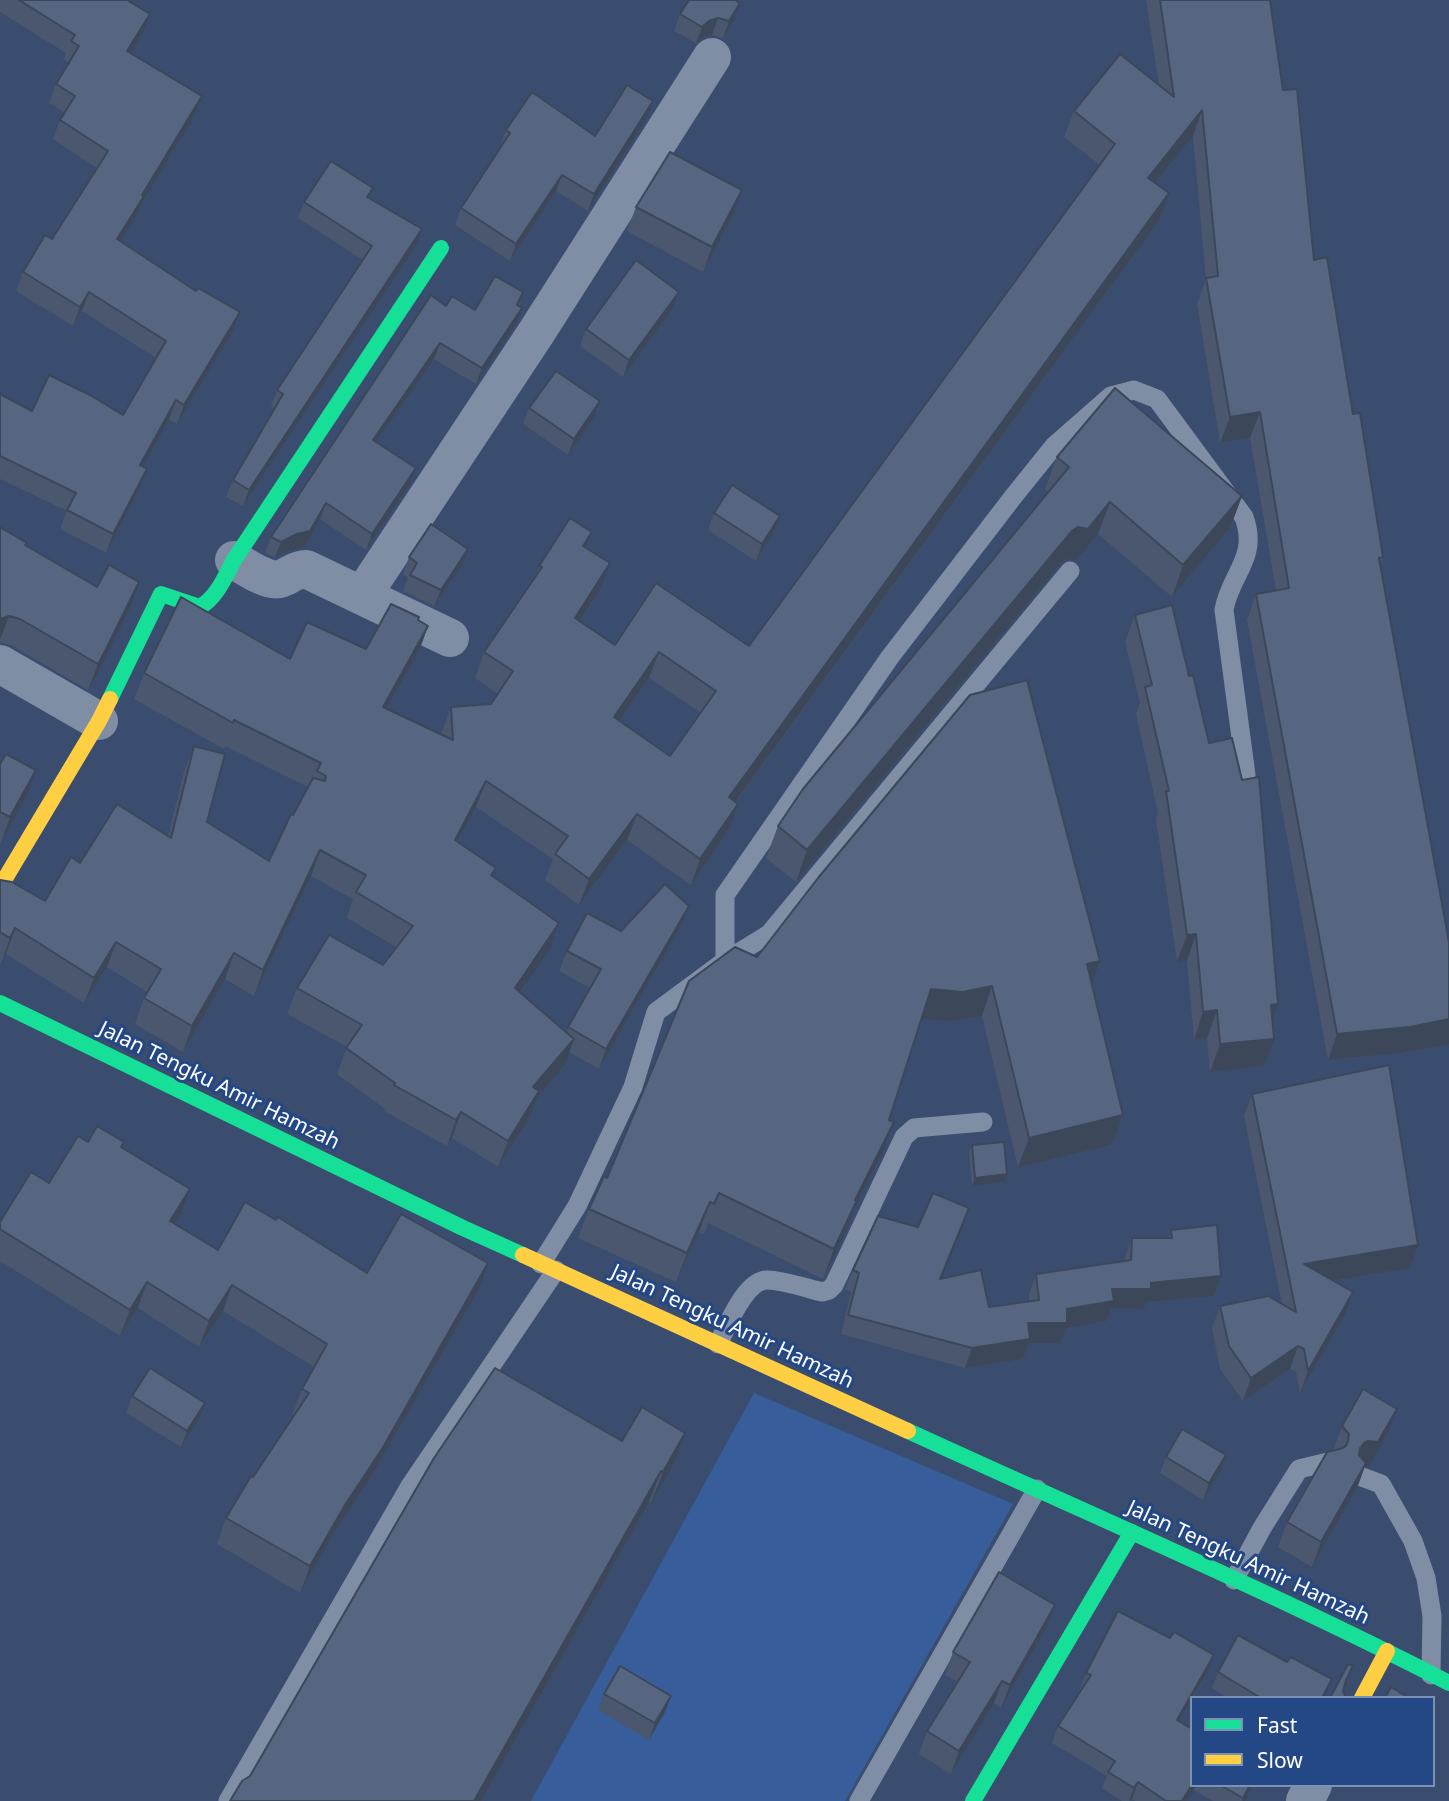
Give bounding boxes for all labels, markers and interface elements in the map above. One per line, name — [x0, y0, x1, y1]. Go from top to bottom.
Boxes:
street label: Jalan Tengku Amir Hamzah — [94, 1017, 344, 1155]
street label: Jalan Tengku Amir Hamzah — [607, 1260, 857, 1394]
street label: Jalan Tengku Amir Hamzah — [1123, 1496, 1373, 1630]
legend — [1190, 1696, 1435, 1787]
text: Fast — [1257, 1711, 1297, 1739]
text: Slow — [1257, 1746, 1303, 1774]

